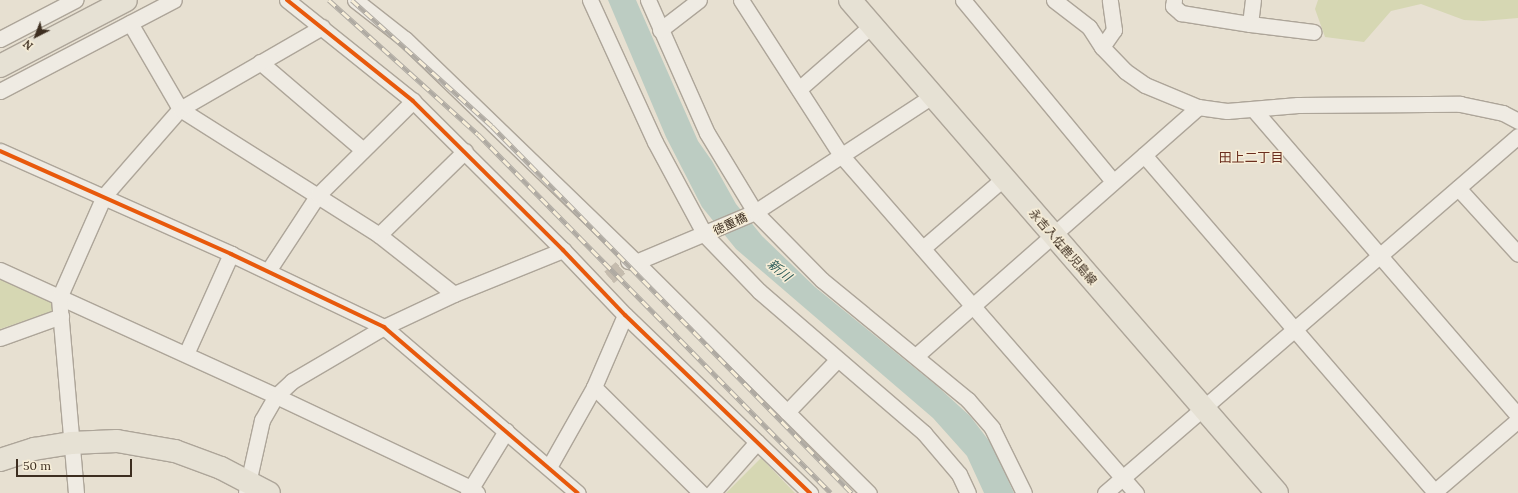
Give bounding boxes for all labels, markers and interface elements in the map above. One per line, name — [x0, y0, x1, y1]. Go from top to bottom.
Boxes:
north arrow — [16, 16, 56, 56]
text: N — [20, 37, 36, 53]
district label: 田上二丁目 — [1219, 150, 1283, 166]
street label: 永吉入佐鹿児島線 — [1026, 206, 1100, 288]
street label: 徳重橋 — [711, 210, 749, 238]
water label: 新川 — [764, 257, 794, 285]
scale bar — [18, 451, 134, 477]
text: 50 m — [23, 458, 51, 473]

